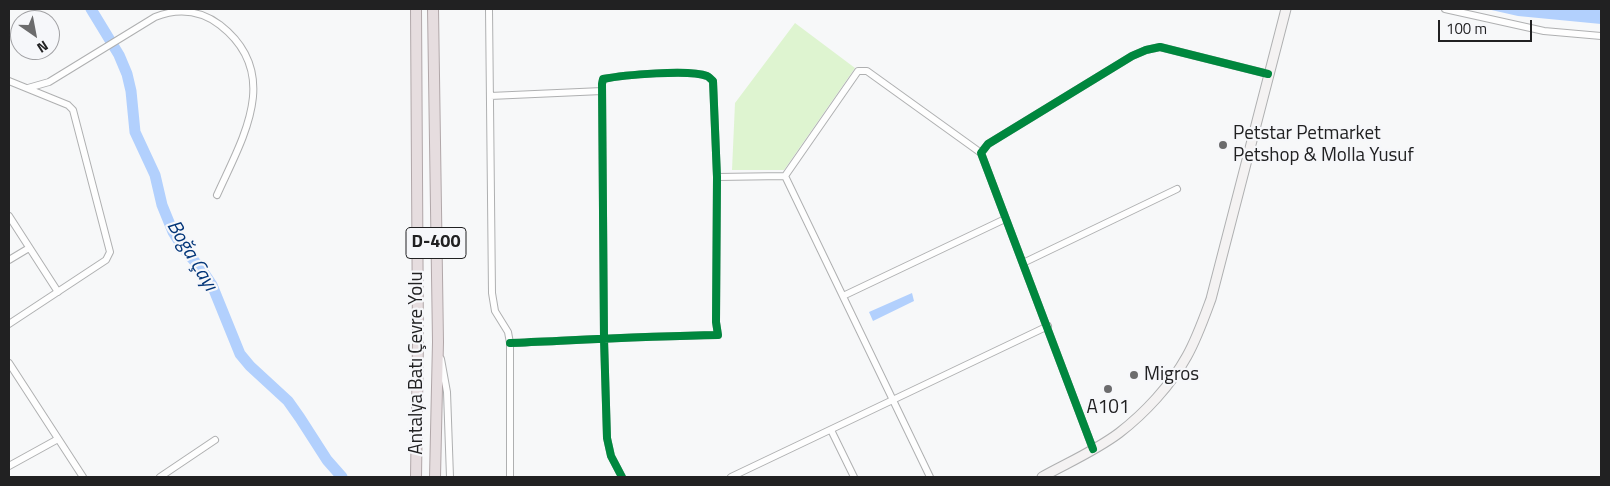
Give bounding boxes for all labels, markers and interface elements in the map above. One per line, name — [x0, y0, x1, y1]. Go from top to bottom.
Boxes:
north arrow — [10, 10, 60, 60]
scale bar — [1440, 10, 1534, 42]
text: 100 m — [1446, 17, 1487, 40]
text: N — [33, 36, 53, 59]
place label: Petstar Petmarket Petshop & Molla Yusuf — [1233, 123, 1414, 167]
marker: Petstar Petmarket Petshop & Molla Yusuf — [1217, 139, 1229, 151]
water label: Boğa Çayı — [161, 216, 221, 296]
road number: D-400 — [406, 228, 466, 258]
street label: Antalya Batı Çevre Yolu — [406, 271, 428, 455]
place label: Migros — [1144, 364, 1199, 386]
marker: Migros — [1128, 369, 1140, 381]
marker: A101 — [1102, 383, 1114, 395]
place label: A101 — [1086, 397, 1130, 419]

